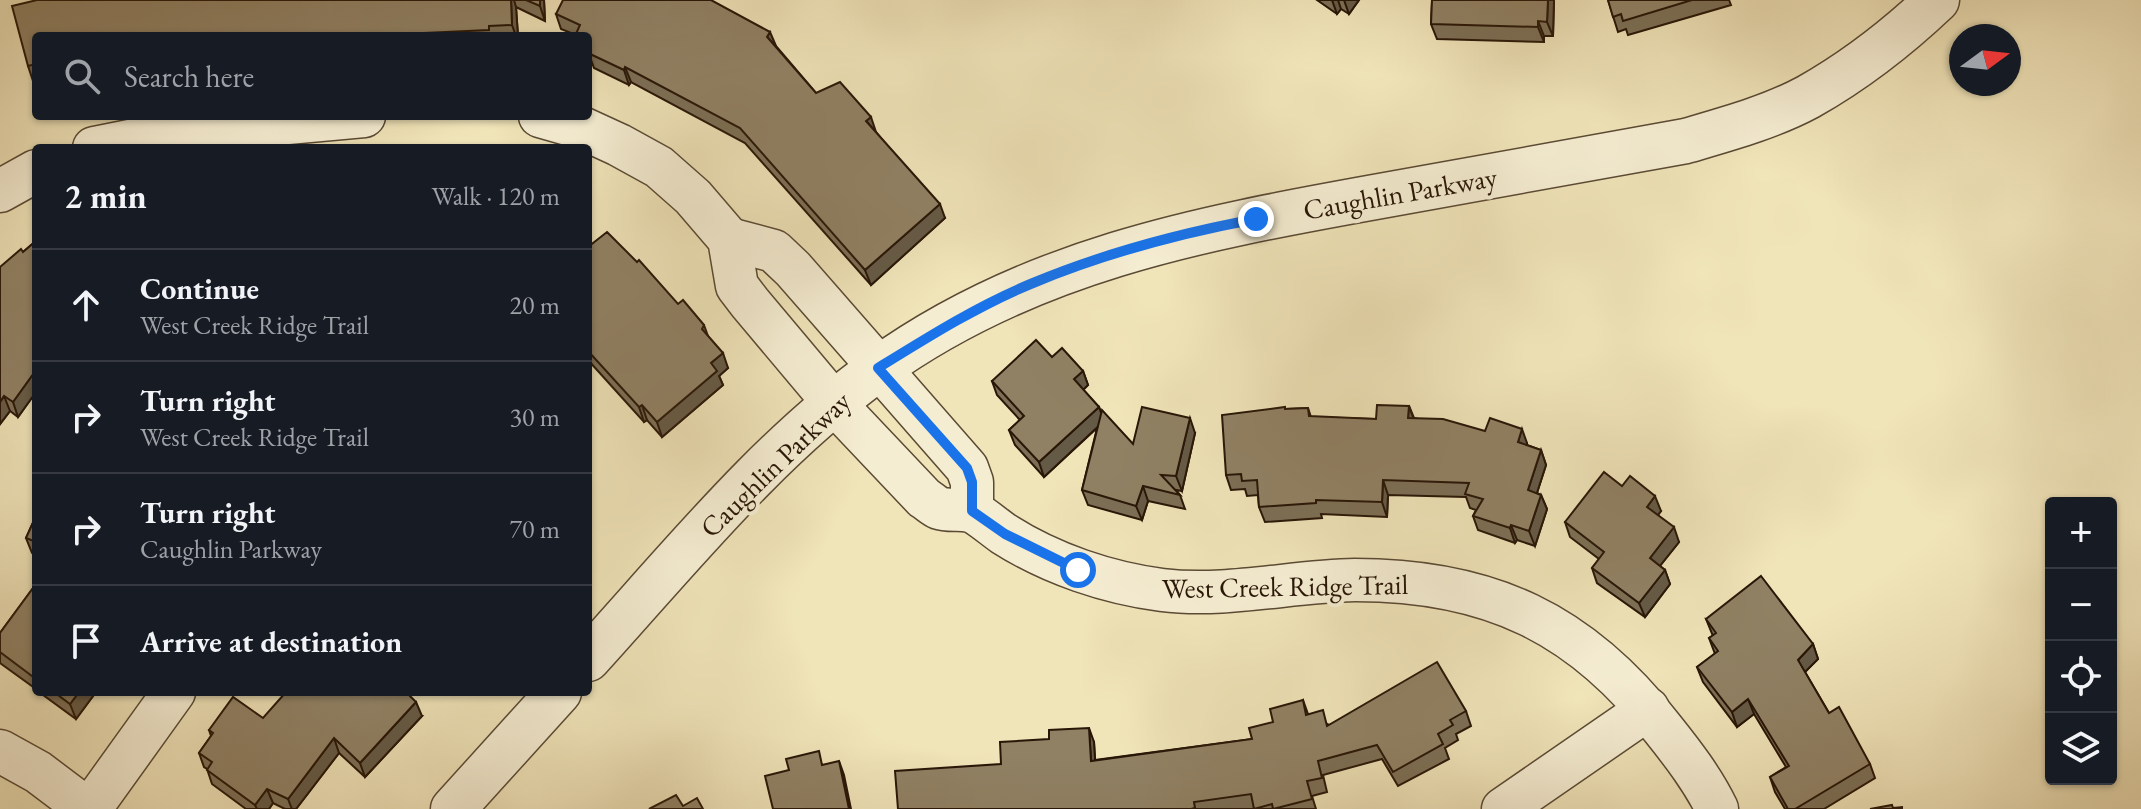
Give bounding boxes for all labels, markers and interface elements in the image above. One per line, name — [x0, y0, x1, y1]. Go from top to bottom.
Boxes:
north arrow — [1949, 24, 2021, 96]
search box — [32, 32, 592, 120]
icon: search — [60, 54, 104, 98]
text: Search here — [124, 57, 254, 96]
street label: Caughlin Parkway — [1300, 158, 1500, 228]
text: 2 min — [64, 174, 147, 218]
text: Walk · 120 m — [432, 179, 560, 213]
route end — [1238, 201, 1274, 237]
text: Continue — [140, 269, 259, 308]
icon: ahead — [64, 283, 108, 327]
text: 20 m — [510, 288, 560, 322]
text: West Creek Ridge Trail — [140, 308, 369, 342]
text: Turn right — [140, 381, 276, 420]
street label: Caughlin Parkway — [692, 382, 859, 545]
icon: right — [64, 395, 108, 439]
text: 30 m — [510, 400, 560, 434]
text: West Creek Ridge Trail — [140, 420, 369, 454]
text: Turn right — [140, 493, 276, 532]
map controls — [2045, 497, 2117, 785]
button: + — [2045, 497, 2117, 569]
icon: right — [64, 507, 108, 551]
text: 70 m — [510, 512, 560, 546]
text: Caughlin Parkway — [140, 532, 322, 566]
route start — [1060, 552, 1096, 588]
street label: West Creek Ridge Trail — [1161, 566, 1409, 606]
button: − — [2045, 569, 2117, 641]
icon: arrive — [64, 619, 108, 663]
text: Arrive at destination — [140, 622, 402, 661]
button: locate — [2045, 641, 2117, 713]
button: layers — [2045, 713, 2117, 785]

